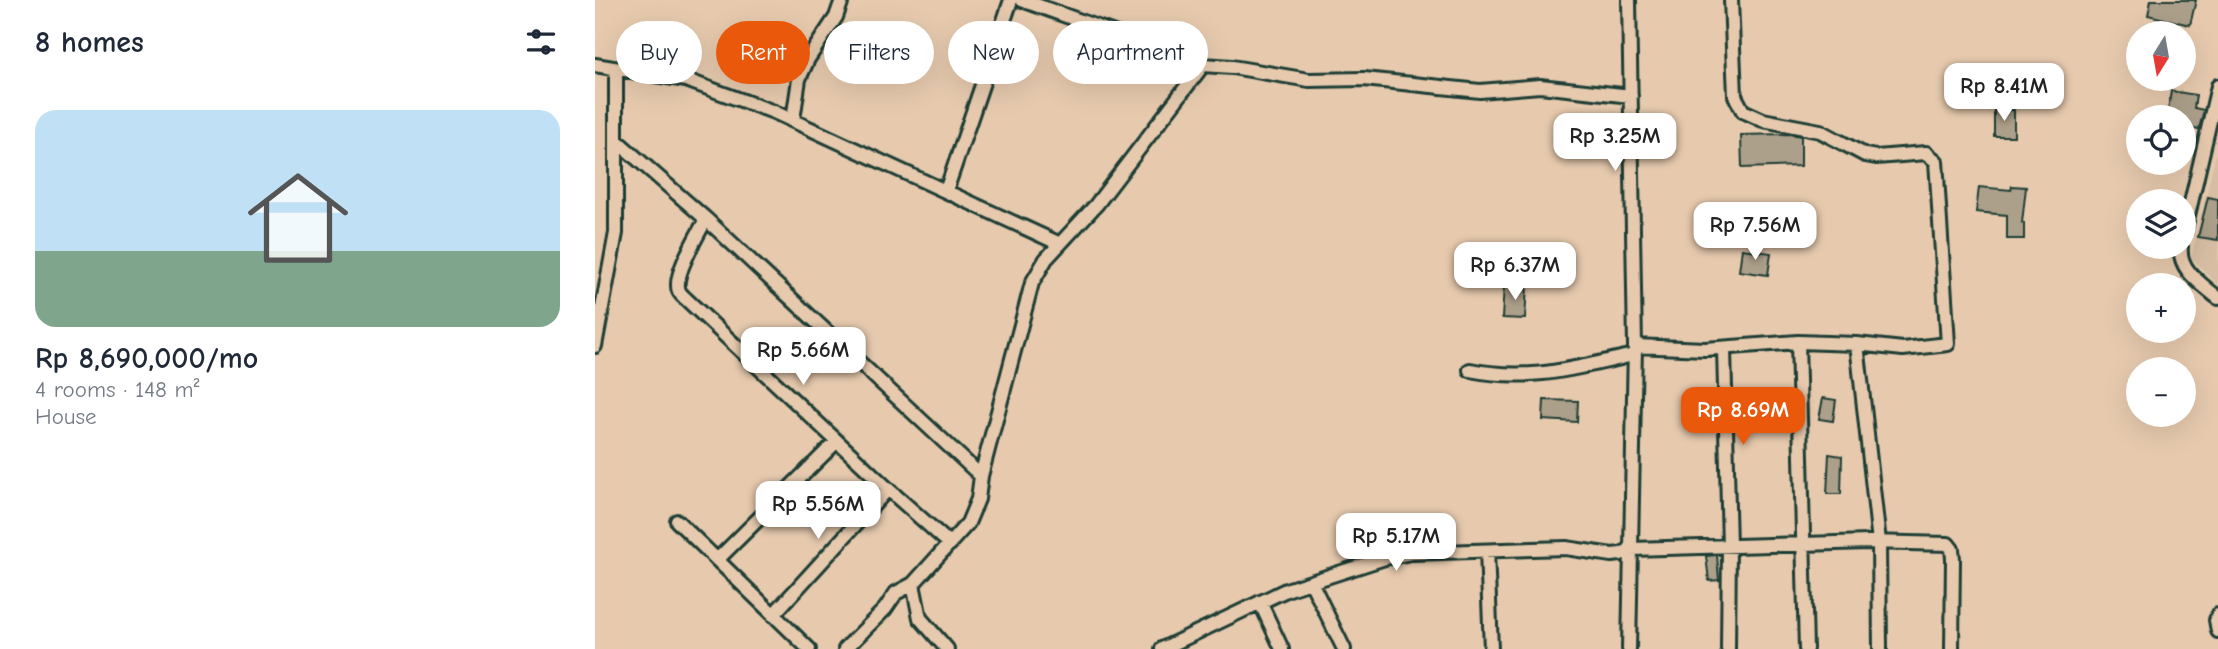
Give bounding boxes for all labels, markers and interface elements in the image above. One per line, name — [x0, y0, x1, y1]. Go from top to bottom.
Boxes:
chip: Buy — [616, 21, 702, 84]
chip: Rent — [716, 21, 810, 84]
chip: Filters — [824, 21, 934, 84]
chip: New — [948, 21, 1039, 84]
chip: Apartment — [1053, 21, 1208, 84]
north arrow — [2126, 21, 2196, 91]
map controls — [2126, 21, 2196, 427]
icon: filters — [522, 23, 560, 61]
text: 8 homes — [35, 25, 144, 60]
pin: Rp 8.41M — [1932, 64, 2076, 123]
text: Rp 8.41M — [1960, 72, 2048, 99]
button: locate — [2126, 105, 2196, 175]
pin: Rp 3.25M — [1543, 114, 1687, 173]
text: Rp 3.25M — [1569, 122, 1661, 149]
icon: home — [235, 155, 361, 281]
button: layers — [2126, 189, 2196, 259]
pin: Rp 7.56M — [1683, 202, 1827, 262]
text: Rp 7.56M — [1710, 211, 1800, 238]
pin: Rp 6.37M — [1443, 243, 1587, 302]
text: Rp 6.37M — [1470, 251, 1560, 278]
button: + — [2126, 273, 2196, 343]
pin: Rp 5.66M — [731, 328, 875, 387]
text: Rp 5.66M — [757, 336, 849, 363]
text: Rp 8,690,000/mo — [35, 341, 258, 376]
button: − — [2126, 357, 2196, 427]
text: 4 rooms · 148 m² — [35, 376, 199, 403]
pin: Rp 8.69M — [1671, 388, 1815, 447]
text: Rp 8.69M — [1697, 396, 1789, 423]
text: House — [35, 403, 97, 430]
pin: Rp 5.56M — [746, 482, 890, 541]
text: Rp 5.56M — [772, 490, 864, 517]
pin: Rp 5.17M — [1324, 514, 1468, 573]
text: Rp 5.17M — [1352, 522, 1440, 549]

